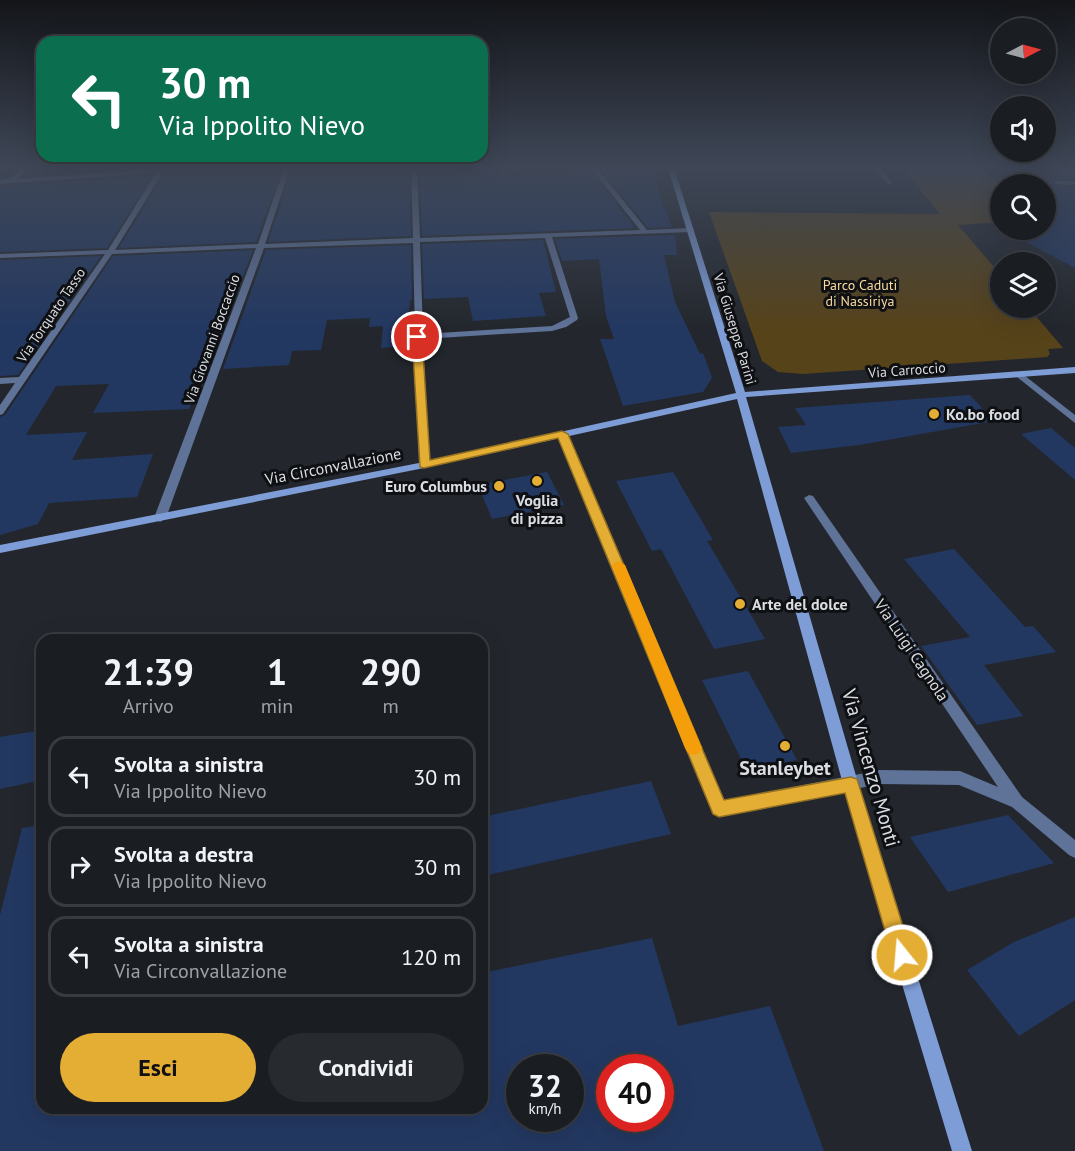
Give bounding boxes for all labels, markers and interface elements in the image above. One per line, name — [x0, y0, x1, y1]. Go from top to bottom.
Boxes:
north arrow — [990, 18, 1056, 84]
map controls — [990, 18, 1056, 318]
text: 30 m — [159, 55, 251, 110]
icon: left — [60, 60, 138, 138]
button: sound — [990, 96, 1056, 162]
text: Via Ippolito Nievo — [159, 108, 365, 142]
button: search — [990, 174, 1056, 240]
button: layers — [990, 252, 1056, 318]
street label: Via Torquato Tasso — [12, 264, 89, 367]
street label: Via Giuseppe Parini — [709, 270, 760, 387]
street label: Via Giovanni Boccaccio — [180, 272, 244, 407]
park label: Parco Caduti di Nassiriya — [823, 276, 897, 310]
pin — [391, 311, 442, 362]
icon: arrive — [400, 320, 433, 353]
street label: Via Carroccio — [867, 358, 946, 382]
place label: Ko.bo food — [946, 404, 1020, 424]
marker: Ko.bo food — [927, 407, 941, 421]
street label: Via Circonvallazione — [262, 443, 403, 489]
marker: Voglia di pizza — [530, 474, 544, 488]
place label: Euro Columbus — [385, 476, 487, 496]
marker: Euro Columbus — [492, 479, 506, 493]
place label: Voglia di pizza — [511, 490, 563, 528]
place label: Arte del dolce — [752, 594, 848, 614]
street label: Via Luigi Cagnola — [870, 594, 954, 705]
marker: Arte del dolce — [733, 597, 747, 611]
text: 21:39 — [103, 648, 194, 695]
text: 1 — [267, 648, 287, 695]
text: 290 — [360, 648, 421, 695]
street label: Via Vincenzo Monti — [836, 685, 906, 850]
text: Arrivo — [123, 693, 174, 719]
text: min — [261, 693, 293, 719]
text: m — [383, 693, 399, 719]
marker: Stanleybet — [778, 739, 792, 753]
text: Svolta a sinistra — [114, 750, 264, 778]
place label: Stanleybet — [739, 755, 831, 781]
icon: left — [63, 760, 96, 793]
text: 30 m — [413, 763, 461, 791]
text: Via Ippolito Nievo — [114, 778, 267, 804]
text: Svolta a destra — [114, 840, 254, 868]
icon: right — [63, 850, 96, 883]
text: 30 m — [413, 853, 461, 881]
text: Via Ippolito Nievo — [114, 868, 267, 894]
position arrow — [870, 923, 934, 987]
text: Svolta a sinistra — [114, 930, 264, 958]
icon: left — [63, 940, 96, 973]
text: 120 m — [401, 943, 461, 971]
text: Via Circonvallazione — [114, 958, 287, 984]
button: Esci — [60, 1033, 256, 1102]
button: Condividi — [268, 1033, 464, 1102]
speed limit sign: 40 — [596, 1054, 674, 1132]
text: 32 — [528, 1066, 562, 1105]
text: km/h — [529, 1099, 561, 1118]

